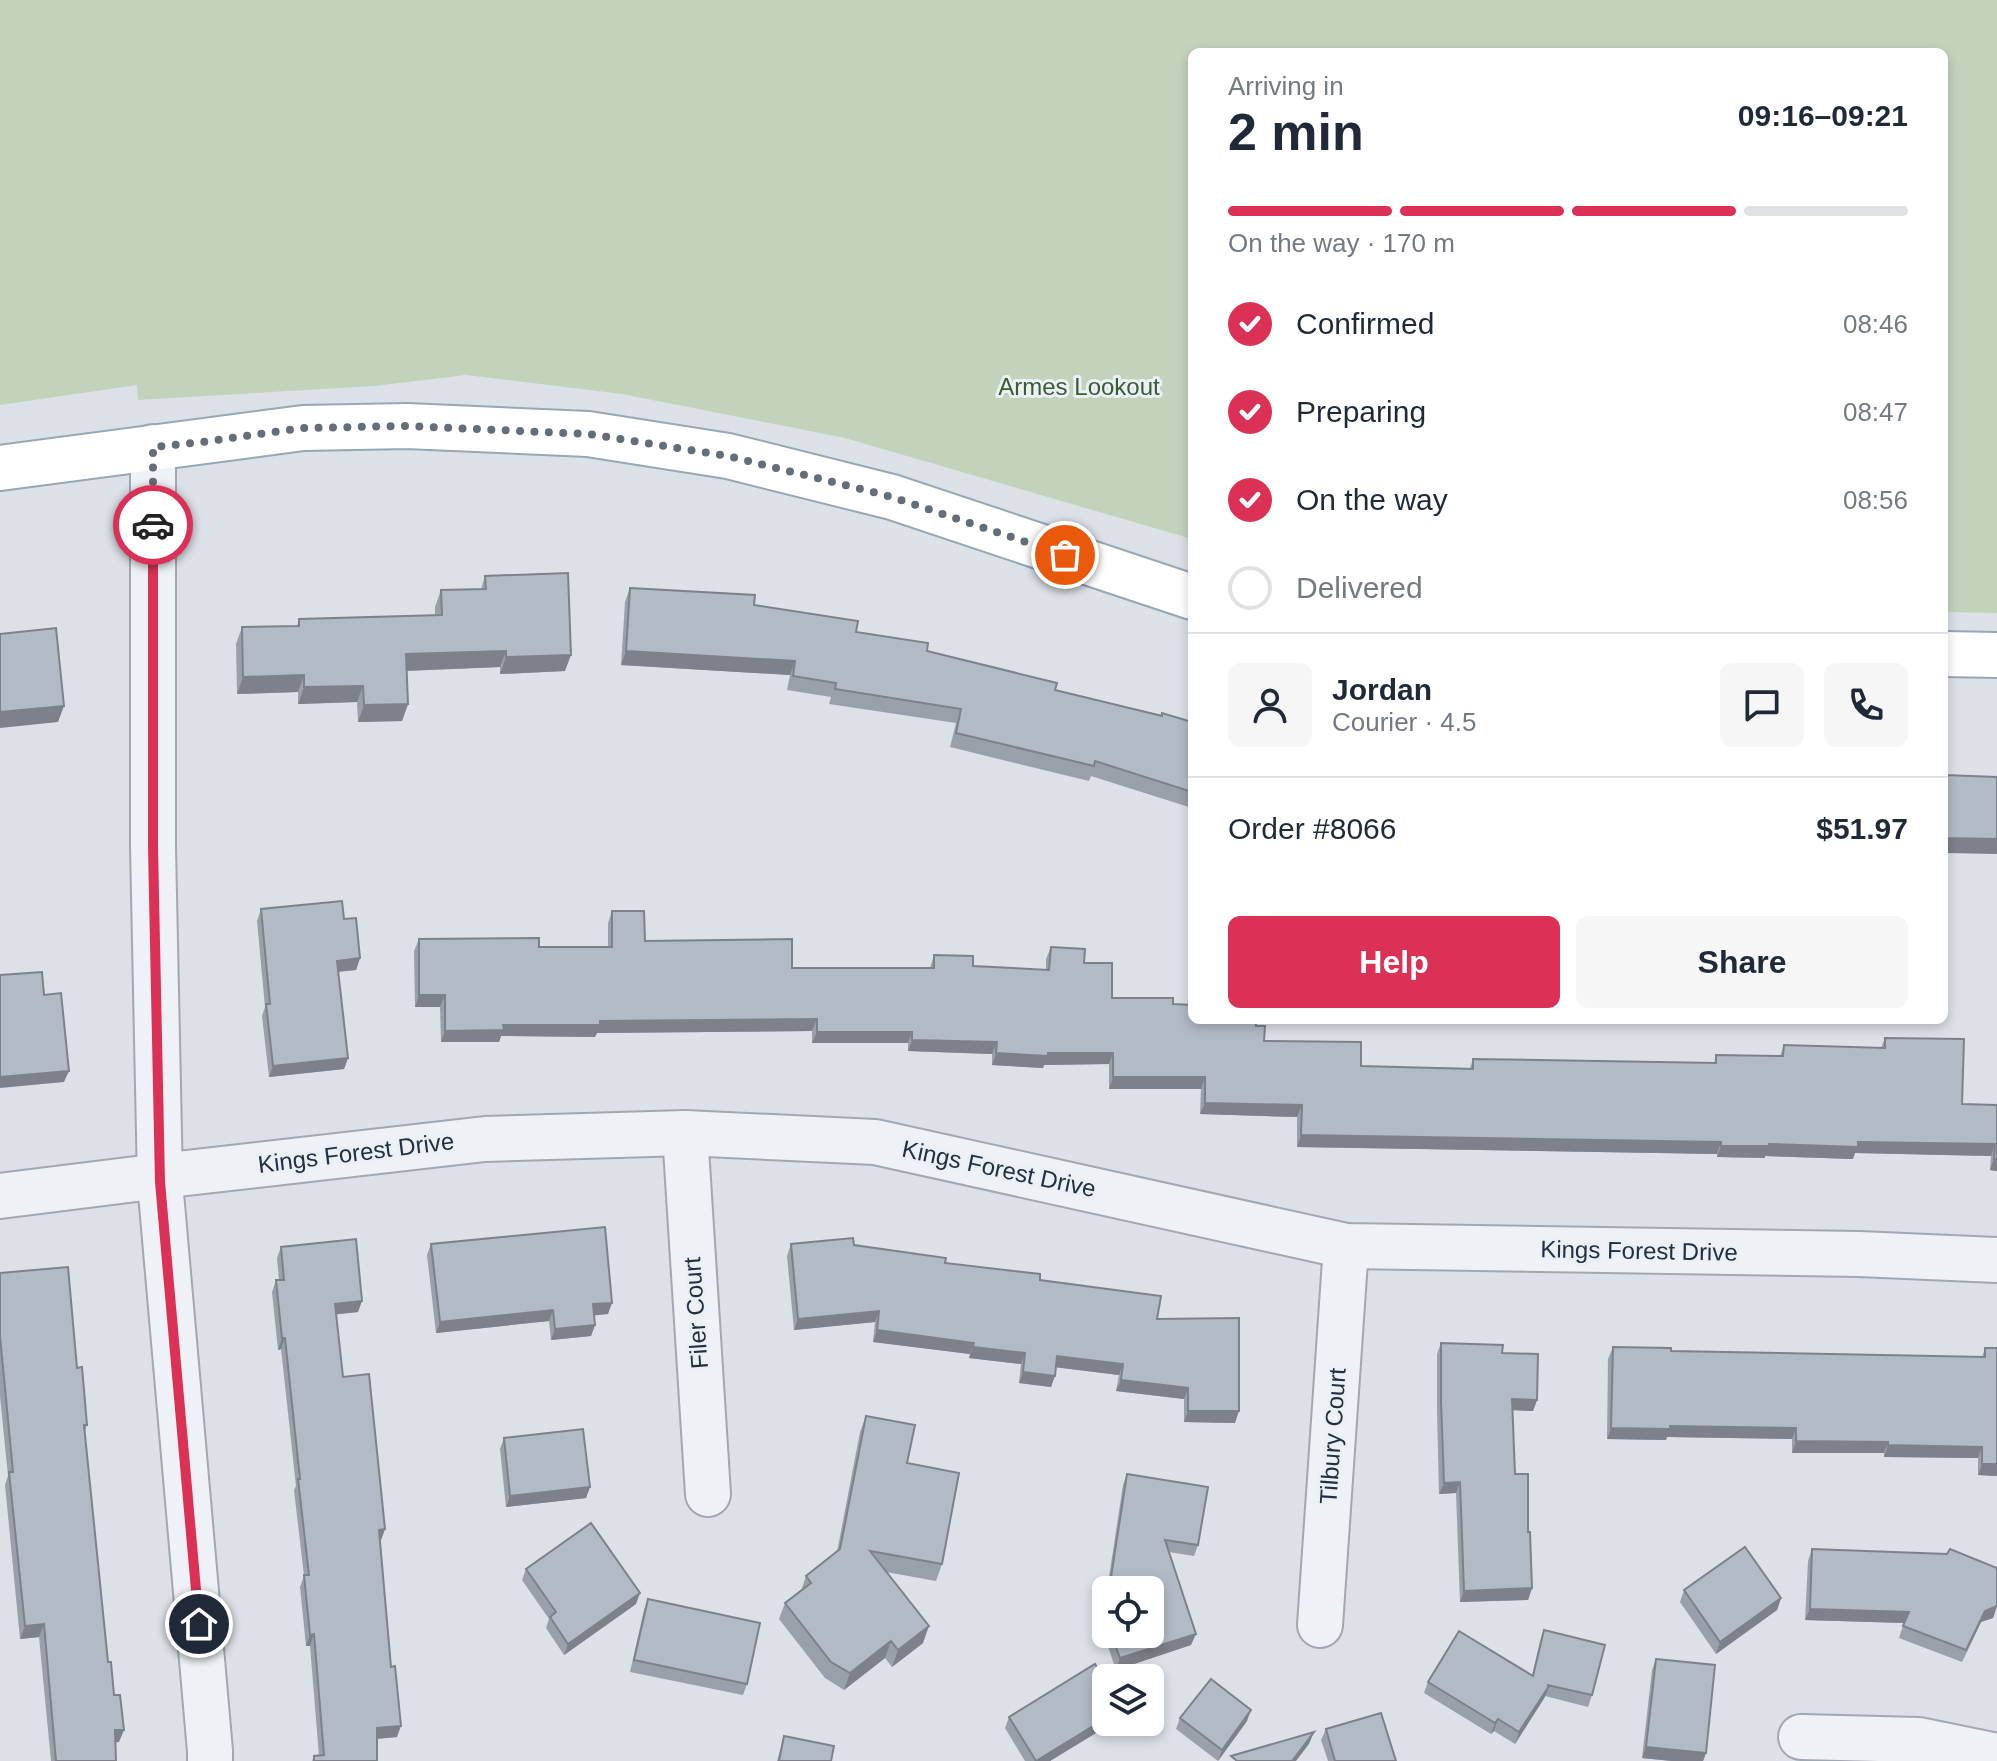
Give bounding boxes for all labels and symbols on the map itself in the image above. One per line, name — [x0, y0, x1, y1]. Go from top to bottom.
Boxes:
park label: Armes Lookout — [998, 373, 1160, 400]
courier — [113, 485, 193, 565]
pin — [1031, 521, 1099, 589]
street label: Kings Forest Drive — [256, 1127, 456, 1178]
street label: Kings Forest Drive — [900, 1135, 1098, 1202]
street label: Kings Forest Drive — [1540, 1235, 1738, 1266]
street label: Filer Court — [678, 1256, 713, 1370]
street label: Tilbury Court — [1314, 1367, 1351, 1505]
pin — [165, 1590, 233, 1658]

